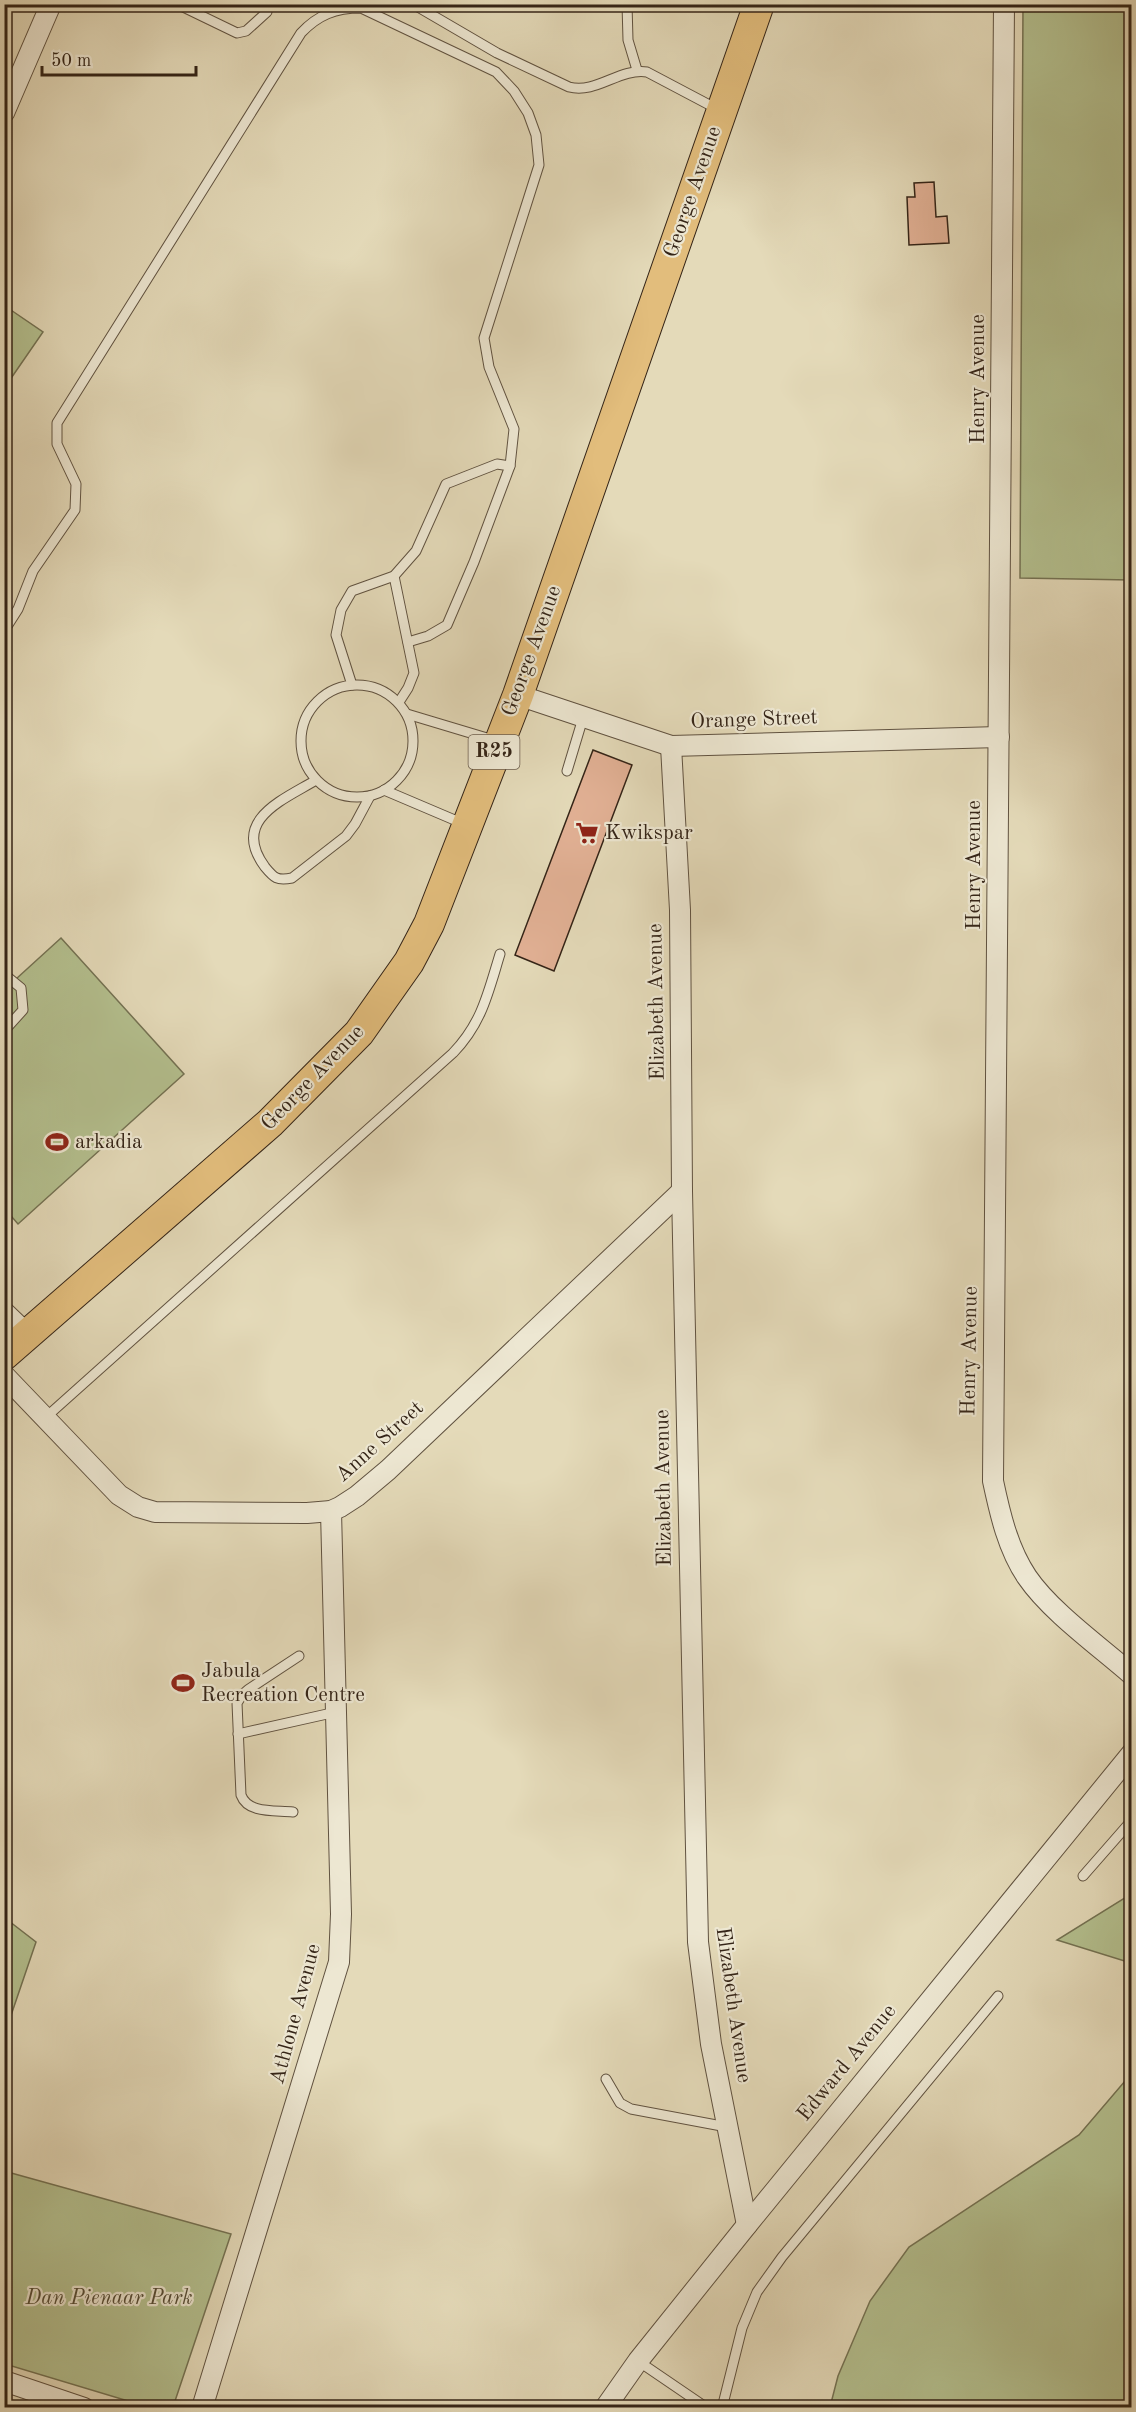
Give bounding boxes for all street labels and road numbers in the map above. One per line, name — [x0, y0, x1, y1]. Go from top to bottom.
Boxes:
street label: George Avenue — [661, 124, 725, 260]
street label: Henry Avenue — [968, 314, 989, 444]
street label: George Avenue — [499, 583, 565, 719]
street label: Orange Street — [690, 707, 818, 733]
road number: R25 — [468, 735, 520, 769]
street label: Henry Avenue — [964, 800, 985, 930]
street label: Elizabeth Avenue — [645, 923, 669, 1081]
street label: George Avenue — [258, 1021, 368, 1135]
street label: Henry Avenue — [958, 1286, 982, 1416]
street label: Anne Street — [332, 1397, 428, 1487]
street label: Elizabeth Avenue — [652, 1409, 676, 1567]
street label: Elizabeth Avenue — [712, 1926, 754, 2084]
street label: Athlone Avenue — [267, 1942, 325, 2086]
street label: Edward Avenue — [794, 2001, 900, 2125]

